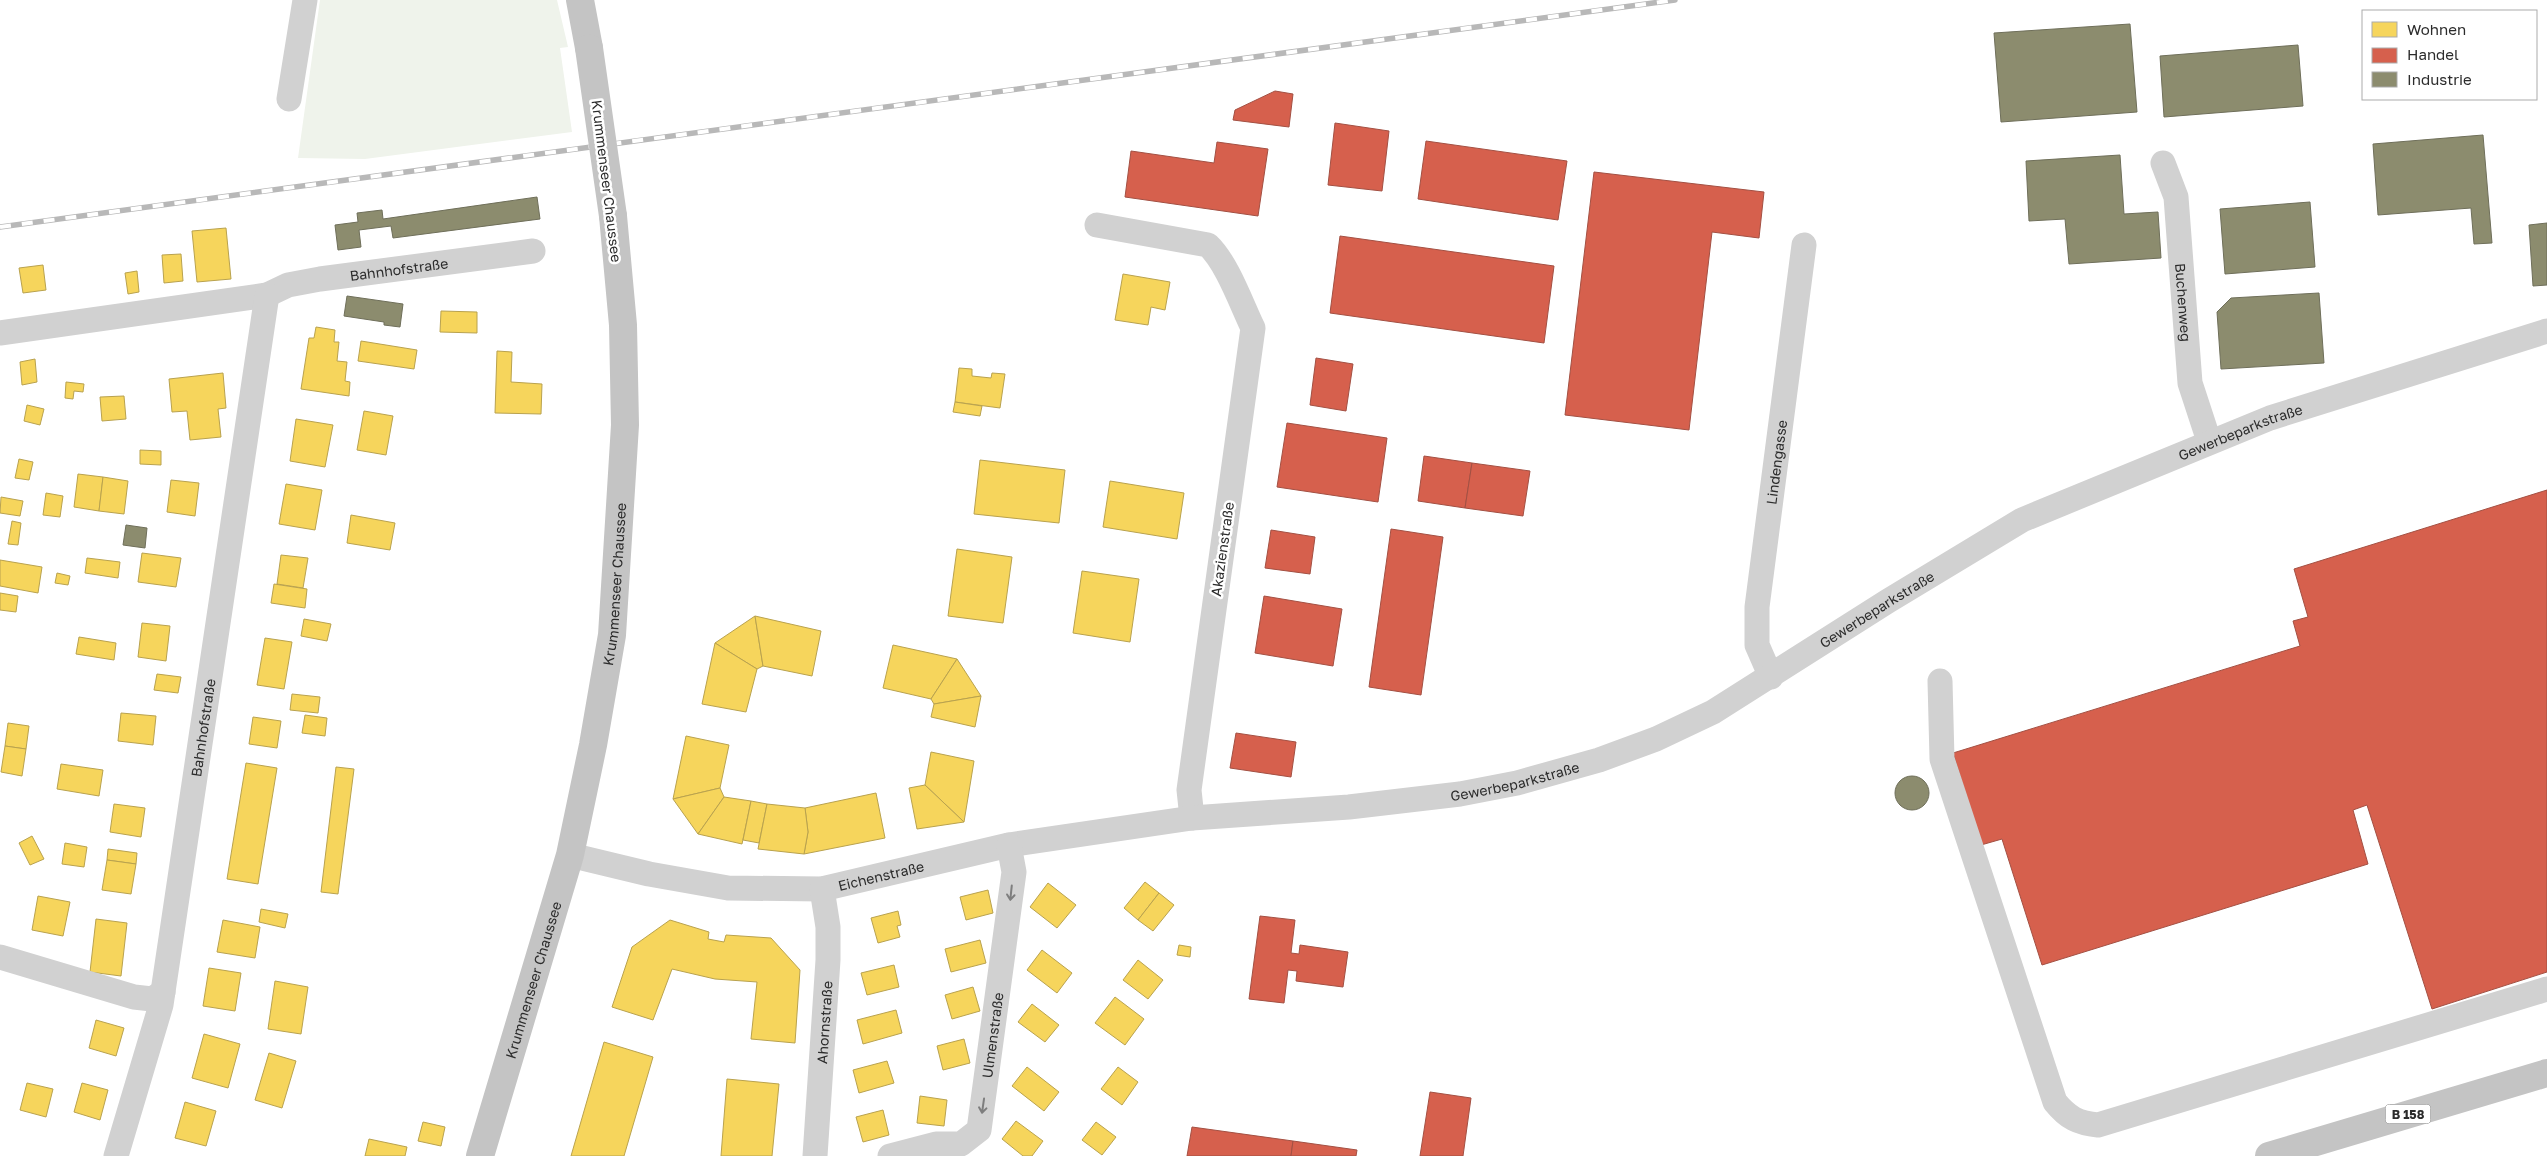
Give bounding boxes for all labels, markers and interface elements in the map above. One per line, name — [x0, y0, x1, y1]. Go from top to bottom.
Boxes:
legend — [2362, 10, 2537, 100]
text: Wohnen — [2407, 20, 2466, 38]
text: Handel — [2407, 45, 2459, 63]
text: Industrie — [2407, 70, 2472, 88]
street label: Krummenseer Chaussee — [589, 99, 625, 263]
street label: Bahnhofstraße — [349, 254, 449, 284]
street label: Buchenweg — [2172, 262, 2195, 342]
street label: Gewerbeparkstraße — [2176, 400, 2304, 463]
street label: Lindengasse — [1762, 419, 1790, 506]
street label: Akazienstraße — [1207, 501, 1237, 597]
street label: Krummenseer Chaussee — [598, 502, 629, 667]
street label: Gewerbeparkstraße — [1816, 567, 1937, 651]
street label: Bahnhofstraße — [187, 677, 218, 778]
street label: Gewerbeparkstraße — [1449, 757, 1581, 804]
street label: Eichenstraße — [836, 857, 926, 893]
one-way arrow — [1006, 885, 1016, 901]
street label: Krummenseer Chaussee — [501, 899, 564, 1060]
street label: Ahornstraße — [813, 980, 835, 1064]
street label: Ulmenstraße — [978, 991, 1006, 1079]
one-way arrow — [977, 1098, 987, 1114]
road number: B 158 — [2386, 1104, 2430, 1124]

